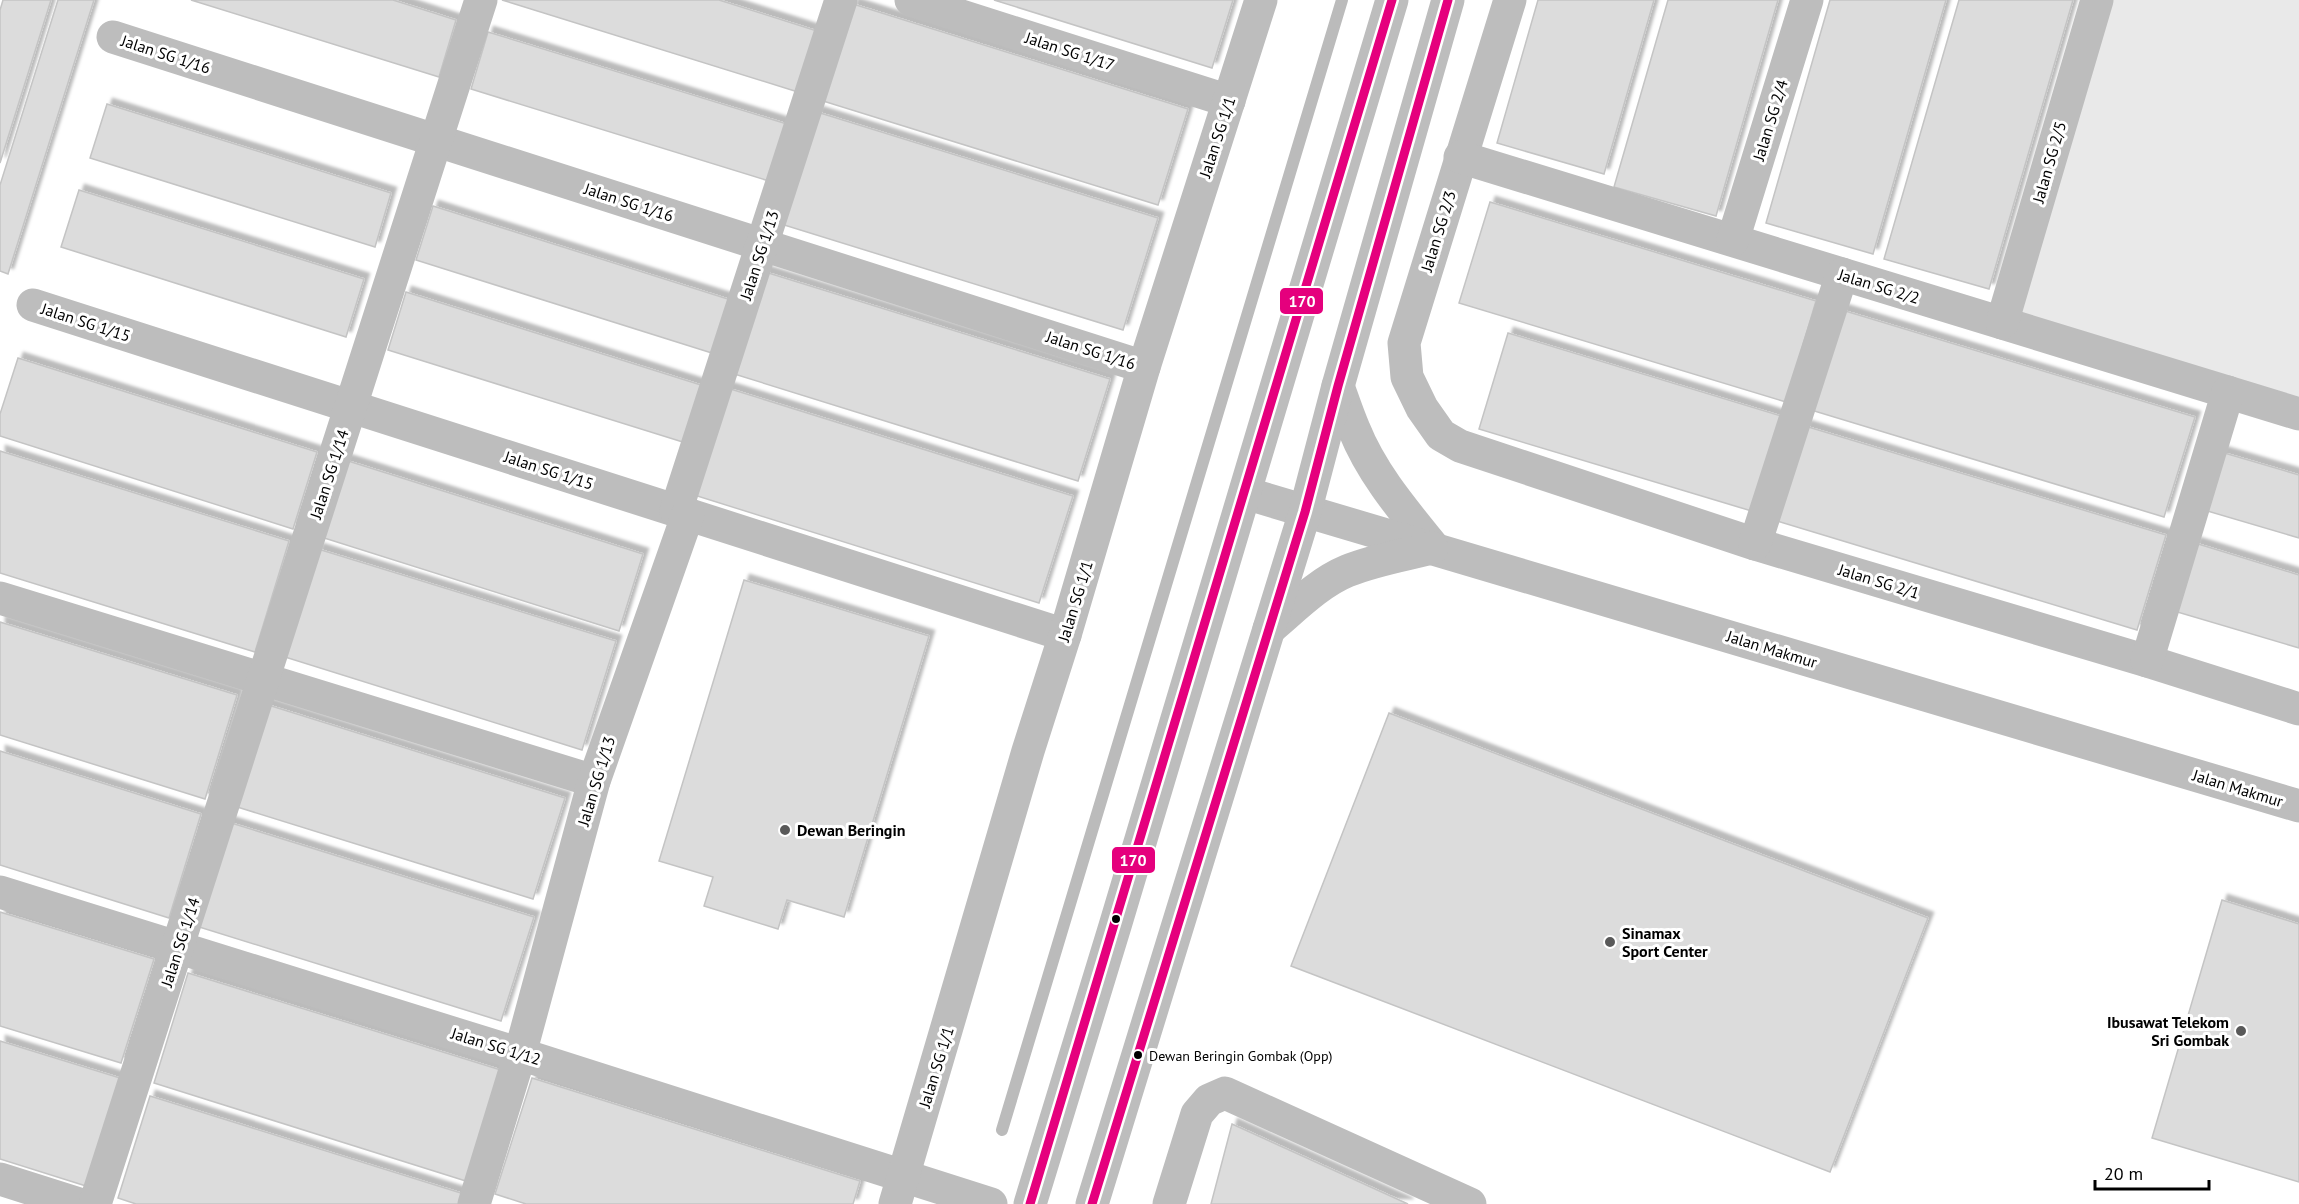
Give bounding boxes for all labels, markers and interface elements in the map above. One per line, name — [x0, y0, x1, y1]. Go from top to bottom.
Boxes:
street label: Jalan SG 1/17 — [1022, 27, 1117, 75]
street label: Jalan SG 1/16 — [118, 30, 213, 78]
street label: Jalan SG 2/4 — [1748, 77, 1792, 164]
street label: Jalan SG 1/1 — [1194, 94, 1239, 181]
street label: Jalan SG 2/5 — [2028, 119, 2070, 206]
street label: Jalan SG 1/16 — [581, 178, 676, 226]
street label: Jalan SG 2/3 — [1416, 188, 1460, 275]
street label: Jalan SG 1/13 — [735, 208, 783, 303]
street label: Jalan SG 2/2 — [1835, 264, 1922, 308]
line badge: 170 — [1279, 287, 1324, 315]
text: 170 — [1288, 291, 1316, 311]
street label: Jalan SG 1/15 — [38, 298, 133, 346]
street label: Jalan SG 1/16 — [1043, 326, 1138, 374]
street label: Jalan SG 1/14 — [305, 427, 353, 522]
street label: Jalan SG 1/15 — [501, 446, 596, 494]
street label: Jalan SG 1/1 — [1053, 558, 1097, 645]
street label: Jalan SG 2/1 — [1835, 559, 1922, 603]
street label: Jalan Makmur — [1723, 625, 1820, 672]
street label: Jalan SG 1/13 — [573, 734, 619, 829]
street label: Jalan Makmur — [2189, 764, 2286, 811]
place label: Dewan Beringin — [797, 820, 905, 840]
marker: Dewan Beringin — [778, 823, 792, 837]
line badge: 170 — [1111, 846, 1156, 874]
text: 170 — [1119, 850, 1147, 870]
street label: Jalan SG 1/14 — [156, 895, 204, 990]
unlabelled marker — [1110, 913, 1122, 925]
place label: Sinamax Sport Center — [1622, 923, 1708, 961]
marker: Sinamax Sport Center — [1603, 935, 1617, 949]
place label: Ibusawat Telekom Sri Gombak — [2107, 1012, 2229, 1050]
street label: Jalan SG 1/12 — [448, 1023, 543, 1069]
street label: Jalan SG 1/1 — [914, 1024, 958, 1111]
marker: Ibusawat Telekom Sri Gombak — [2234, 1024, 2248, 1038]
place label: Dewan Beringin Gombak (Opp) — [1149, 1047, 1332, 1065]
marker: Dewan Beringin Gombak (Opp) — [1132, 1049, 1144, 1061]
scale bar — [2095, 1153, 2209, 1191]
text: 20 m — [2104, 1162, 2143, 1185]

